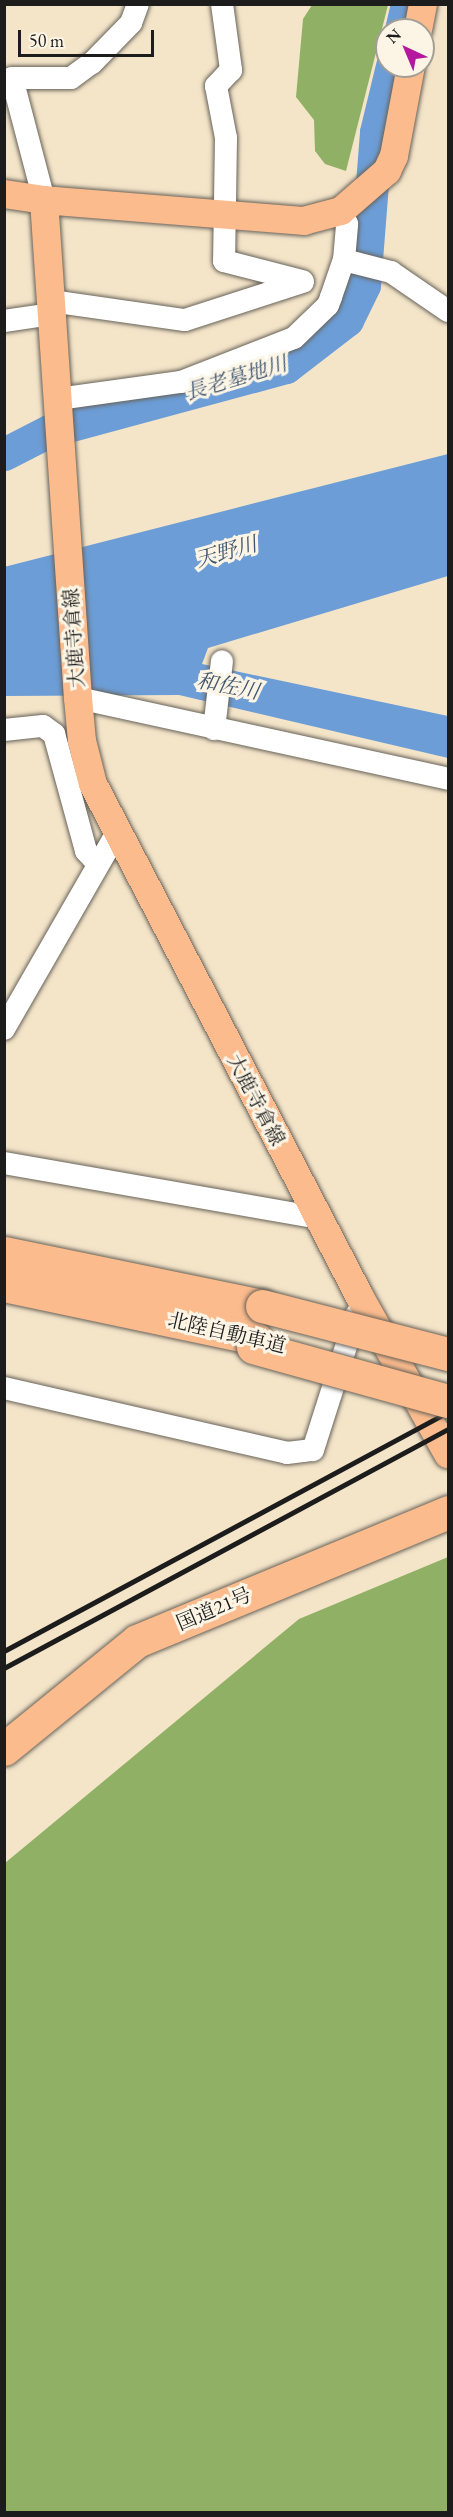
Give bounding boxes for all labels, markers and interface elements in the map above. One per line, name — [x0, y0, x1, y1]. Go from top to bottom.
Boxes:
scale bar — [21, 18, 158, 56]
north arrow — [375, 18, 435, 78]
text: N — [382, 24, 405, 48]
text: 50 m — [29, 29, 64, 52]
water label: 長老墓地川 — [182, 351, 290, 405]
water label: 天野川 — [192, 531, 260, 573]
street label: 大鹿寺倉線 — [59, 587, 89, 689]
water label: 和佐川 — [195, 668, 261, 704]
street label: 大鹿寺倉線 — [222, 1050, 290, 1150]
street label: 北陸自動車道 — [166, 1308, 288, 1358]
street label: 国道21号 — [173, 1582, 255, 1636]

